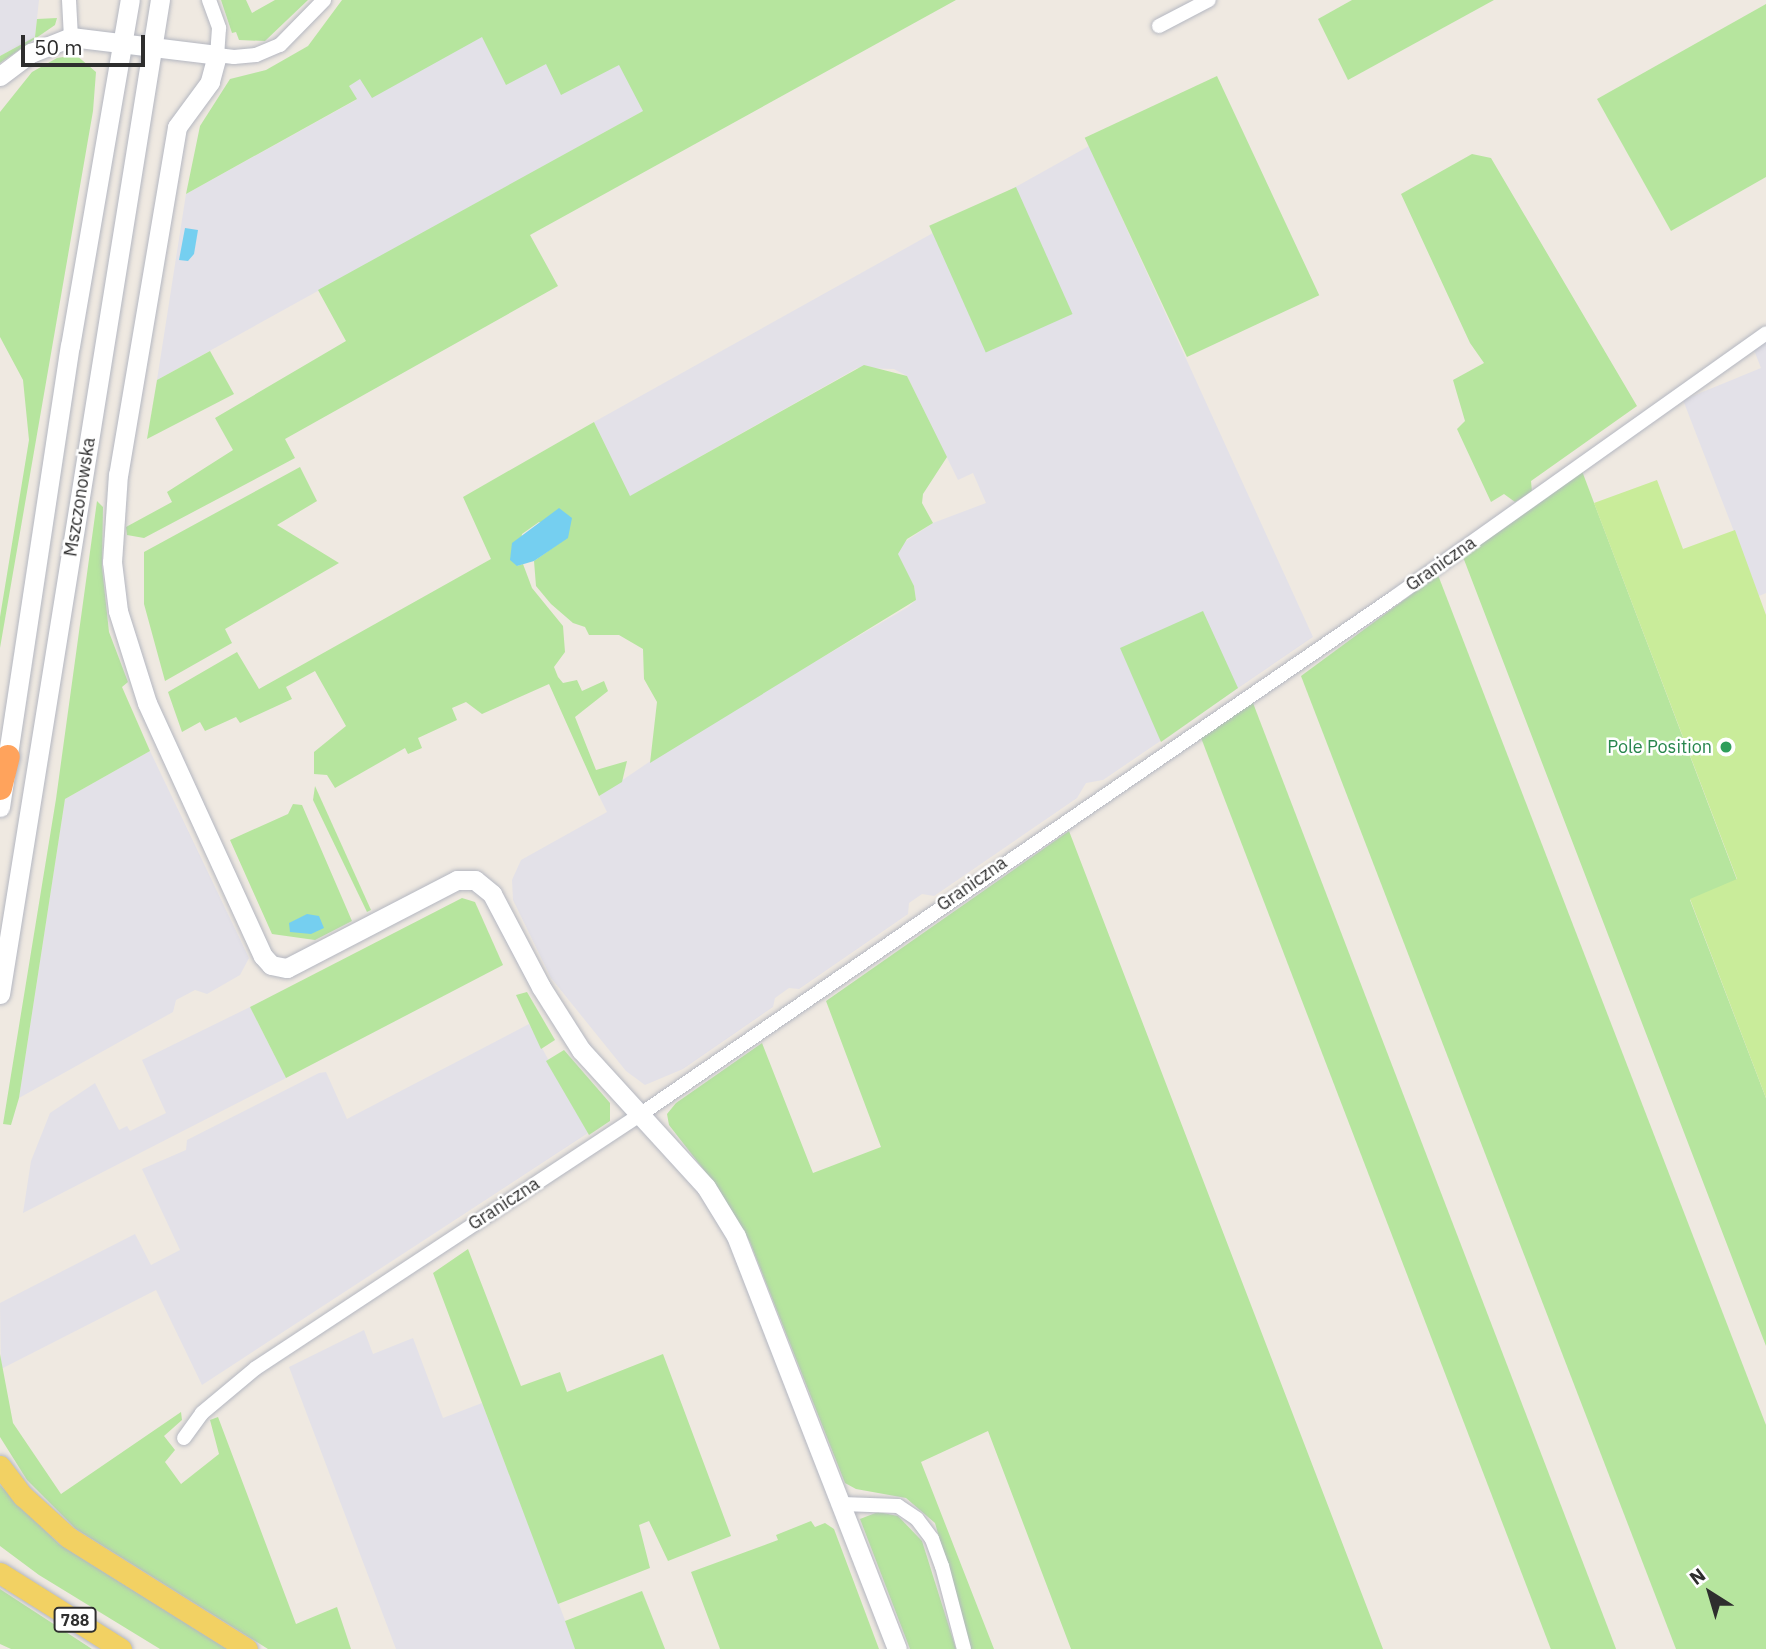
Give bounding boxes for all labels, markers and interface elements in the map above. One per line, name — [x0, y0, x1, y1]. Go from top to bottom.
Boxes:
scale bar — [24, 21, 149, 65]
text: 50 m — [34, 33, 83, 61]
street label: Mszczonowska — [60, 436, 100, 558]
street label: Graniczna — [1402, 532, 1480, 596]
place label: Pole Position — [1607, 736, 1712, 758]
marker: Pole Position — [1718, 739, 1734, 755]
street label: Graniczna — [933, 852, 1011, 916]
street label: Graniczna — [464, 1173, 544, 1235]
north arrow — [1675, 1558, 1745, 1628]
text: N — [1685, 1563, 1710, 1590]
road number: 788 — [52, 1608, 98, 1632]

